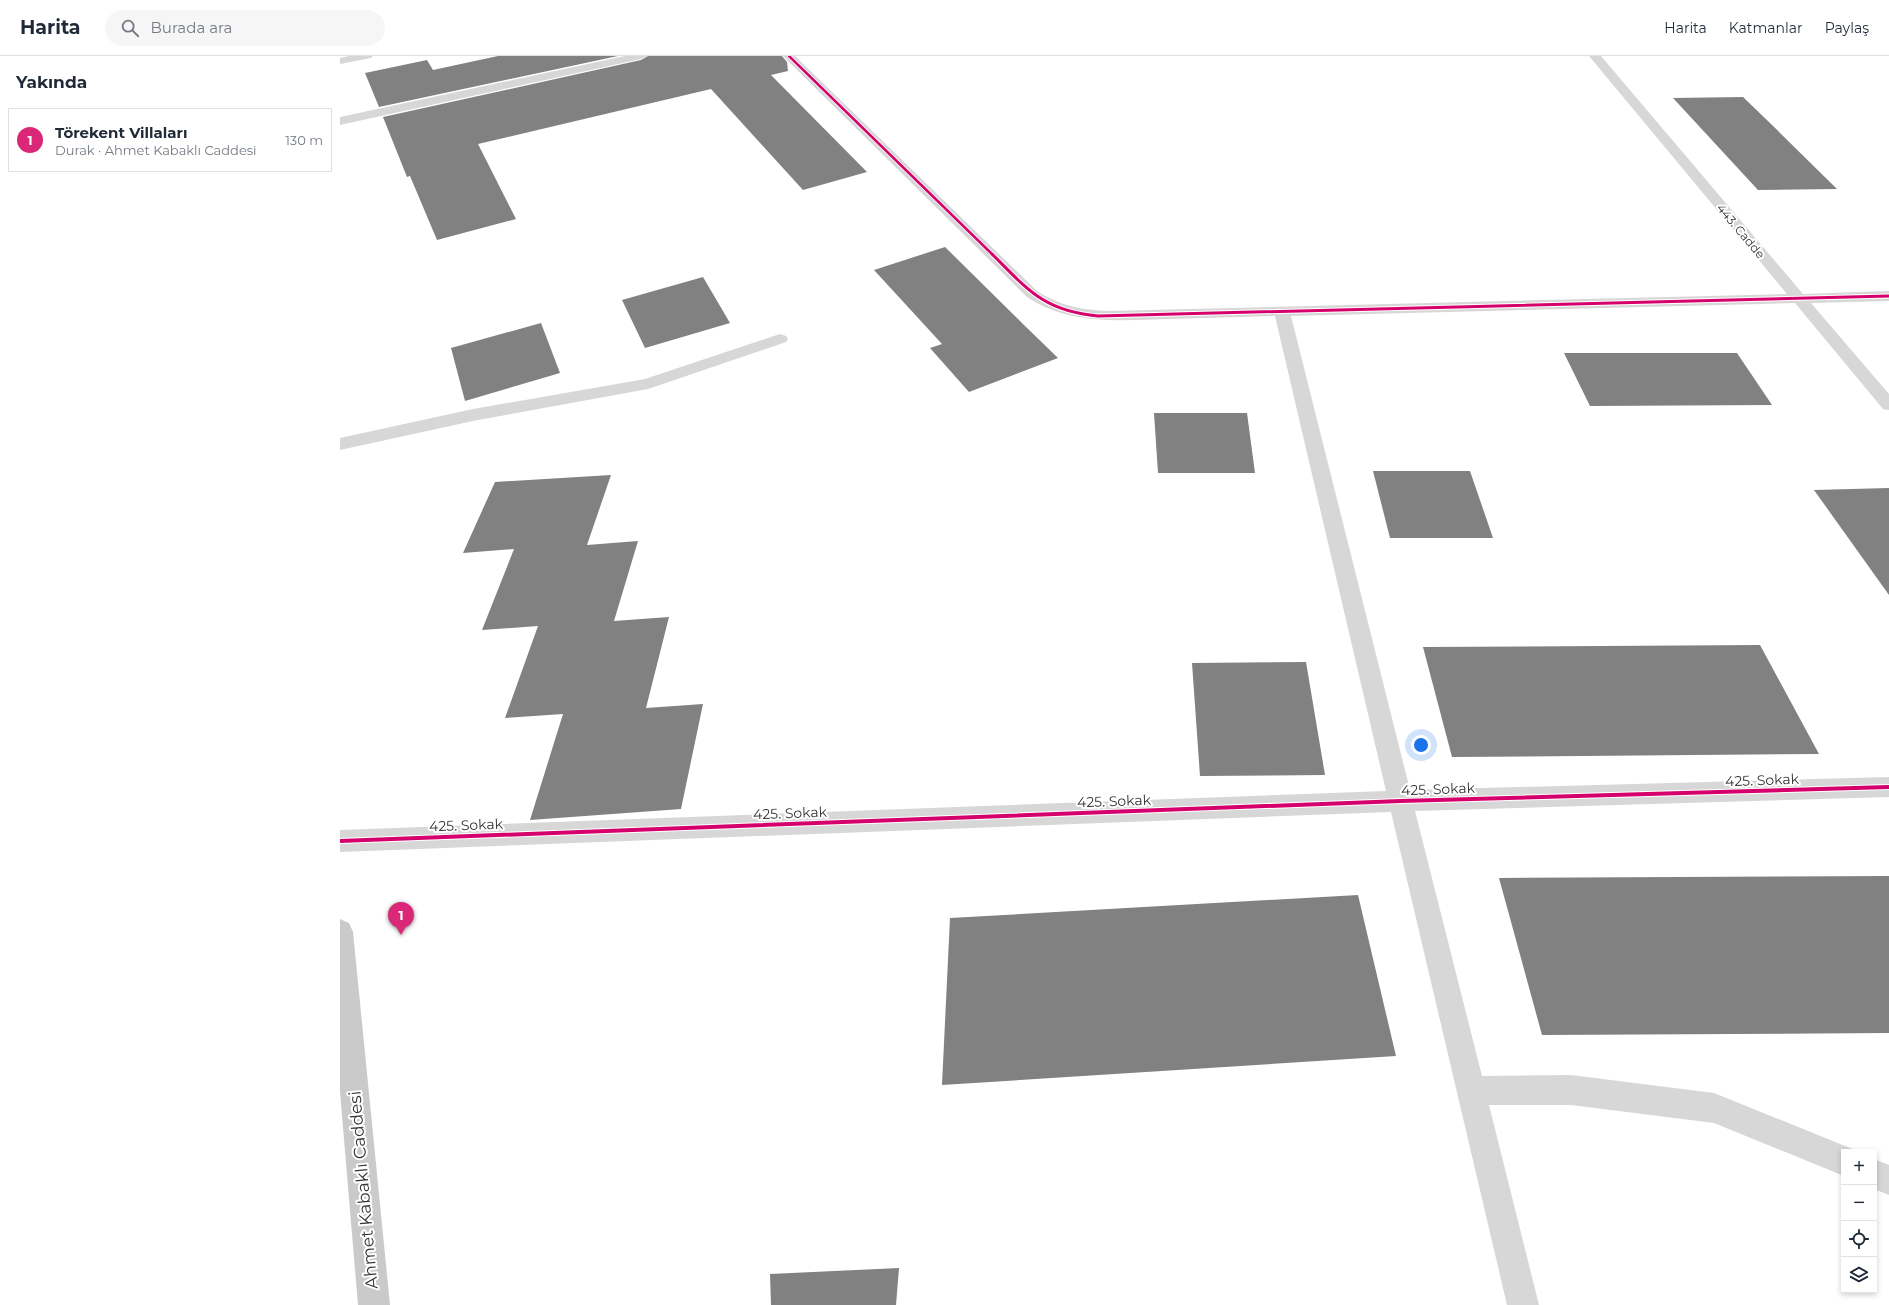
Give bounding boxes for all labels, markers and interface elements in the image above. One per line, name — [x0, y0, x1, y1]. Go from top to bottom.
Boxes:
search box — [105, 10, 385, 46]
text: Harita — [20, 16, 81, 39]
icon: search — [119, 17, 141, 39]
text: Burada ara — [151, 18, 232, 37]
text: Harita — [1664, 19, 1707, 37]
text: Katmanlar — [1729, 19, 1803, 37]
text: Paylaş — [1825, 19, 1869, 37]
text: Yakında — [16, 72, 87, 92]
text: Törekent Villaları — [55, 123, 188, 142]
text: 1 — [27, 132, 33, 148]
text: 130 m — [285, 132, 323, 148]
text: Durak · Ahmet Kabaklı Caddesi — [55, 142, 257, 158]
street label: 443. Cadde — [1714, 200, 1768, 262]
your location — [1411, 735, 1431, 755]
street label: 425. Sokak — [1725, 770, 1800, 790]
street label: 425. Sokak — [1401, 779, 1476, 799]
street label: 425. Sokak — [1077, 791, 1152, 811]
street label: 425. Sokak — [753, 803, 828, 823]
street label: 425. Sokak — [429, 815, 504, 835]
pin: 1 — [388, 902, 414, 935]
street label: Ahmet Kabaklı Caddesi — [344, 1090, 382, 1290]
map controls — [1841, 1149, 1877, 1293]
button: + — [1841, 1149, 1877, 1185]
button: − — [1841, 1185, 1877, 1221]
button: locate — [1841, 1221, 1877, 1257]
button: layers — [1841, 1257, 1877, 1293]

